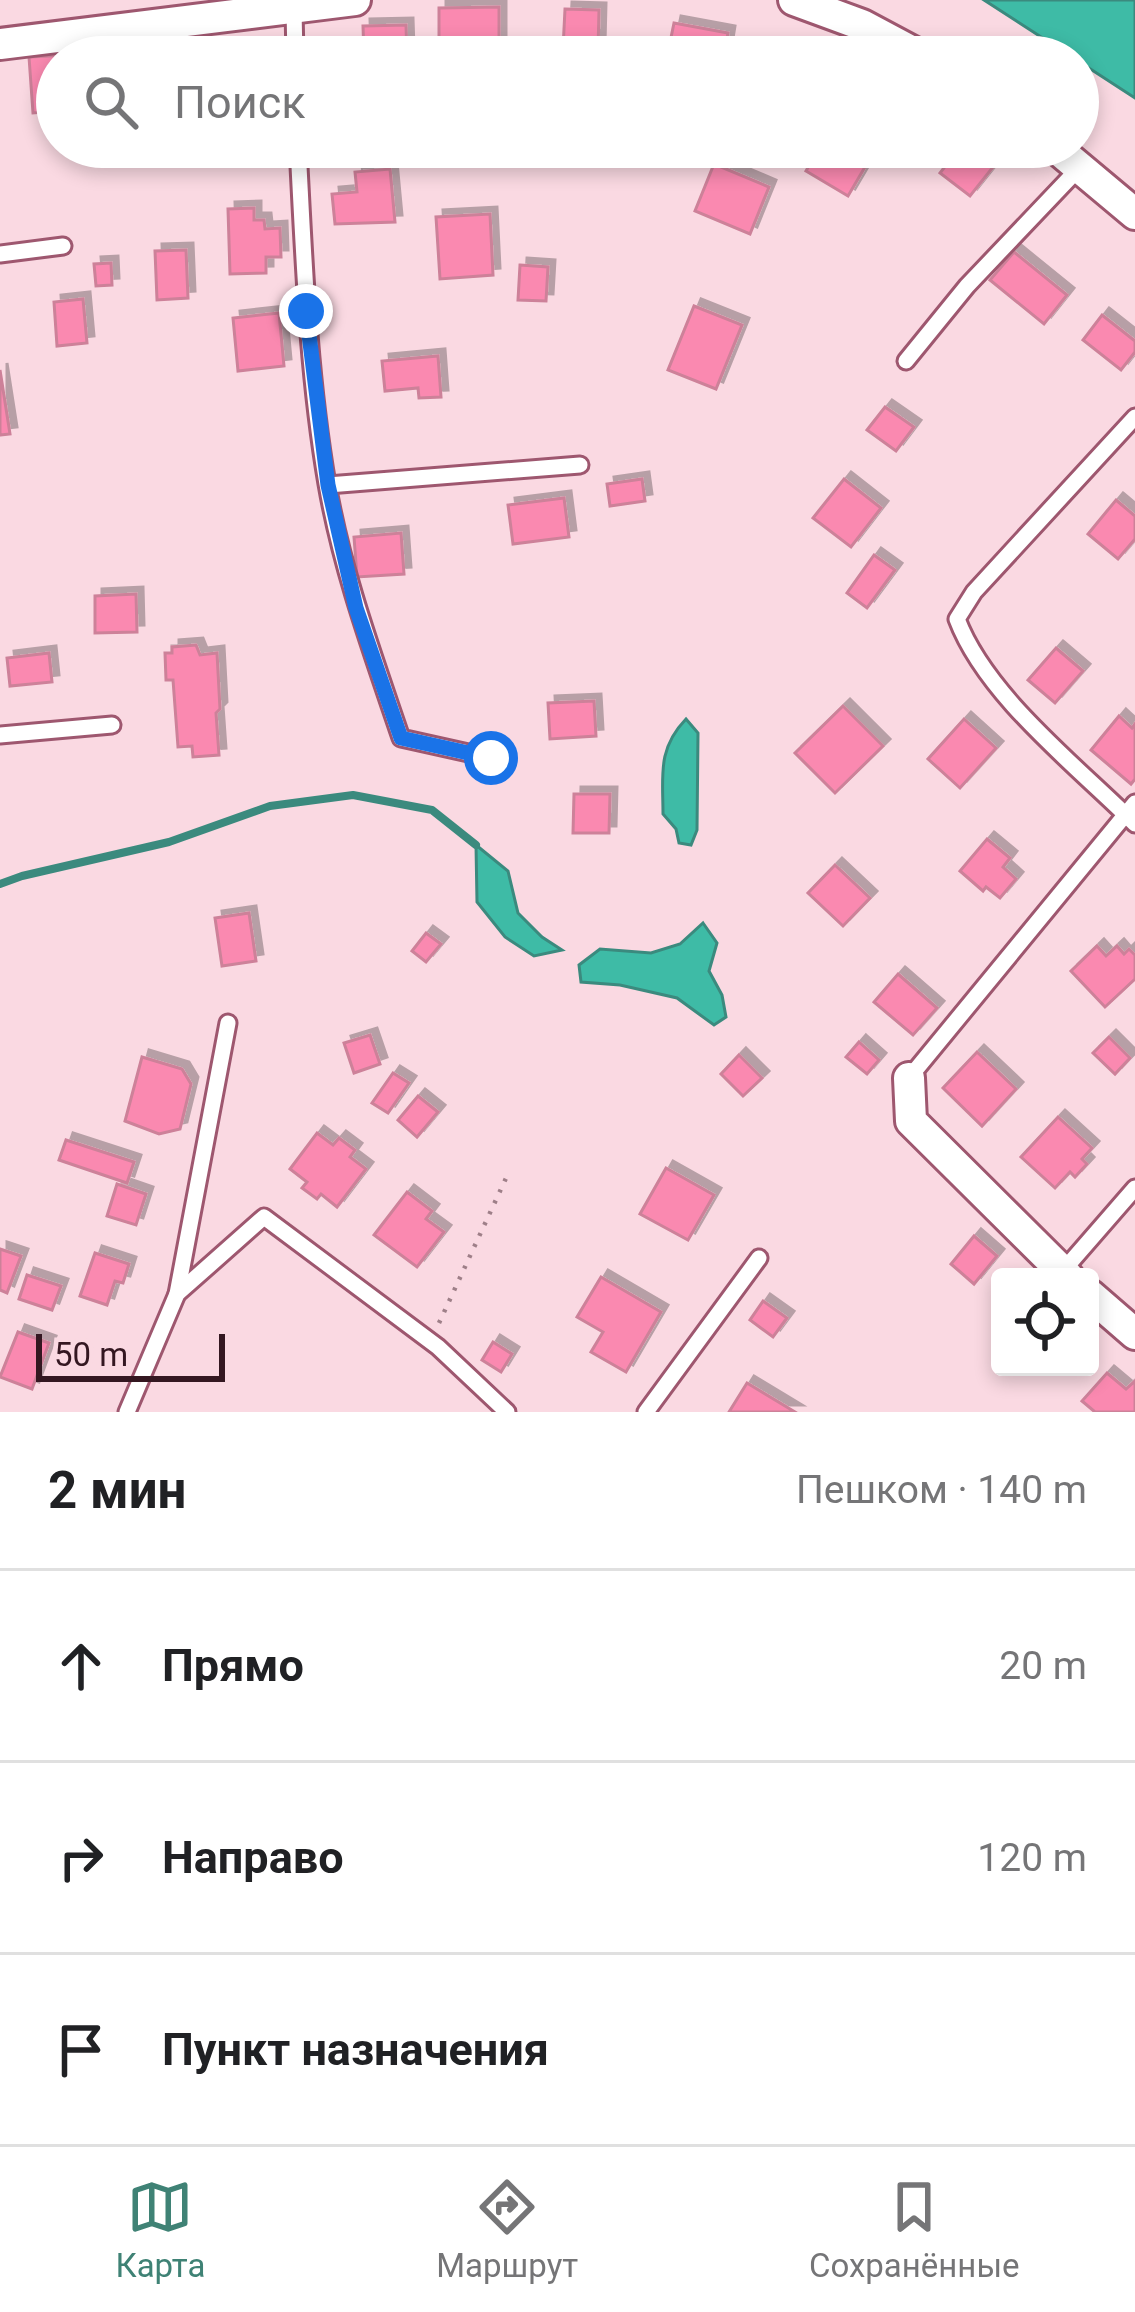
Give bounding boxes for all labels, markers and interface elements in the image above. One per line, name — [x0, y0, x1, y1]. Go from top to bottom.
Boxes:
search box — [36, 36, 1099, 168]
icon: search — [78, 69, 144, 135]
text: Поиск — [174, 76, 306, 129]
route end — [279, 284, 333, 338]
route start — [464, 731, 518, 785]
map controls — [991, 1268, 1099, 1376]
button: locate — [991, 1268, 1099, 1376]
scale bar — [36, 1328, 225, 1381]
text: 50 m — [54, 1335, 128, 1374]
text: 2 мин — [48, 1461, 186, 1520]
text: Пешком · 140 m — [796, 1467, 1087, 1513]
icon: ahead — [48, 1633, 114, 1699]
text: Прямо — [162, 1639, 304, 1692]
text: 20 m — [999, 1643, 1087, 1689]
icon: right — [48, 1825, 114, 1891]
text: Направо — [162, 1831, 344, 1884]
text: 120 m — [977, 1835, 1087, 1881]
icon: arrive — [48, 2017, 114, 2083]
text: Пункт назначения — [162, 2023, 549, 2076]
tab: Карта — [115, 2174, 205, 2285]
tab: Маршрут — [436, 2174, 578, 2285]
tab: Сохранённые — [809, 2174, 1020, 2285]

